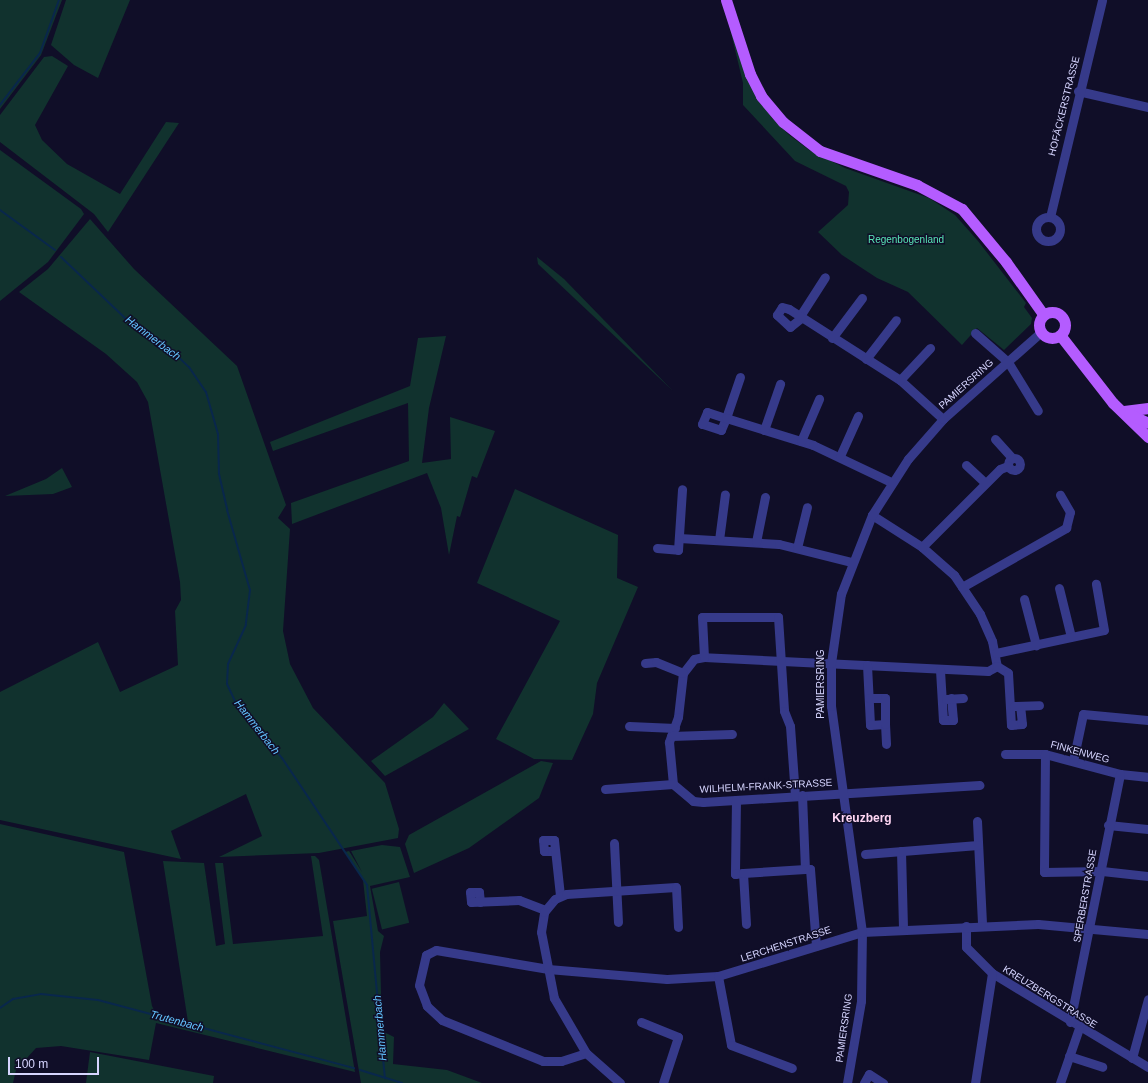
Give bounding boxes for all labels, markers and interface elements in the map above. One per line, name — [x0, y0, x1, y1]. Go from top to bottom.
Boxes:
street label: HOFÄCKERSTRASSE — [1046, 55, 1082, 157]
park label: Regenbogenland — [868, 234, 944, 246]
water label: Hammerbach — [123, 313, 183, 363]
street label: PAMIERSRING — [936, 356, 996, 412]
street label: PAMIERSRING — [815, 649, 827, 719]
water label: Hammerbach — [231, 697, 283, 757]
street label: FINKENWEG — [1049, 738, 1111, 766]
street label: WILHELM-FRANK-STRASSE — [699, 777, 833, 795]
district label: Kreuzberg — [832, 812, 892, 826]
street label: SPERBERSTRASSE — [1071, 848, 1099, 944]
street label: LERCHENSTRASSE — [739, 924, 833, 964]
street label: KREUZBERGSTRASSE — [1001, 963, 1099, 1031]
street label: PAMIERSRING — [833, 993, 855, 1063]
water label: Hammerbach — [371, 995, 389, 1061]
water label: Trutenbach — [149, 1008, 205, 1034]
scale bar — [10, 1049, 101, 1075]
text: 100 m — [15, 1057, 48, 1071]

